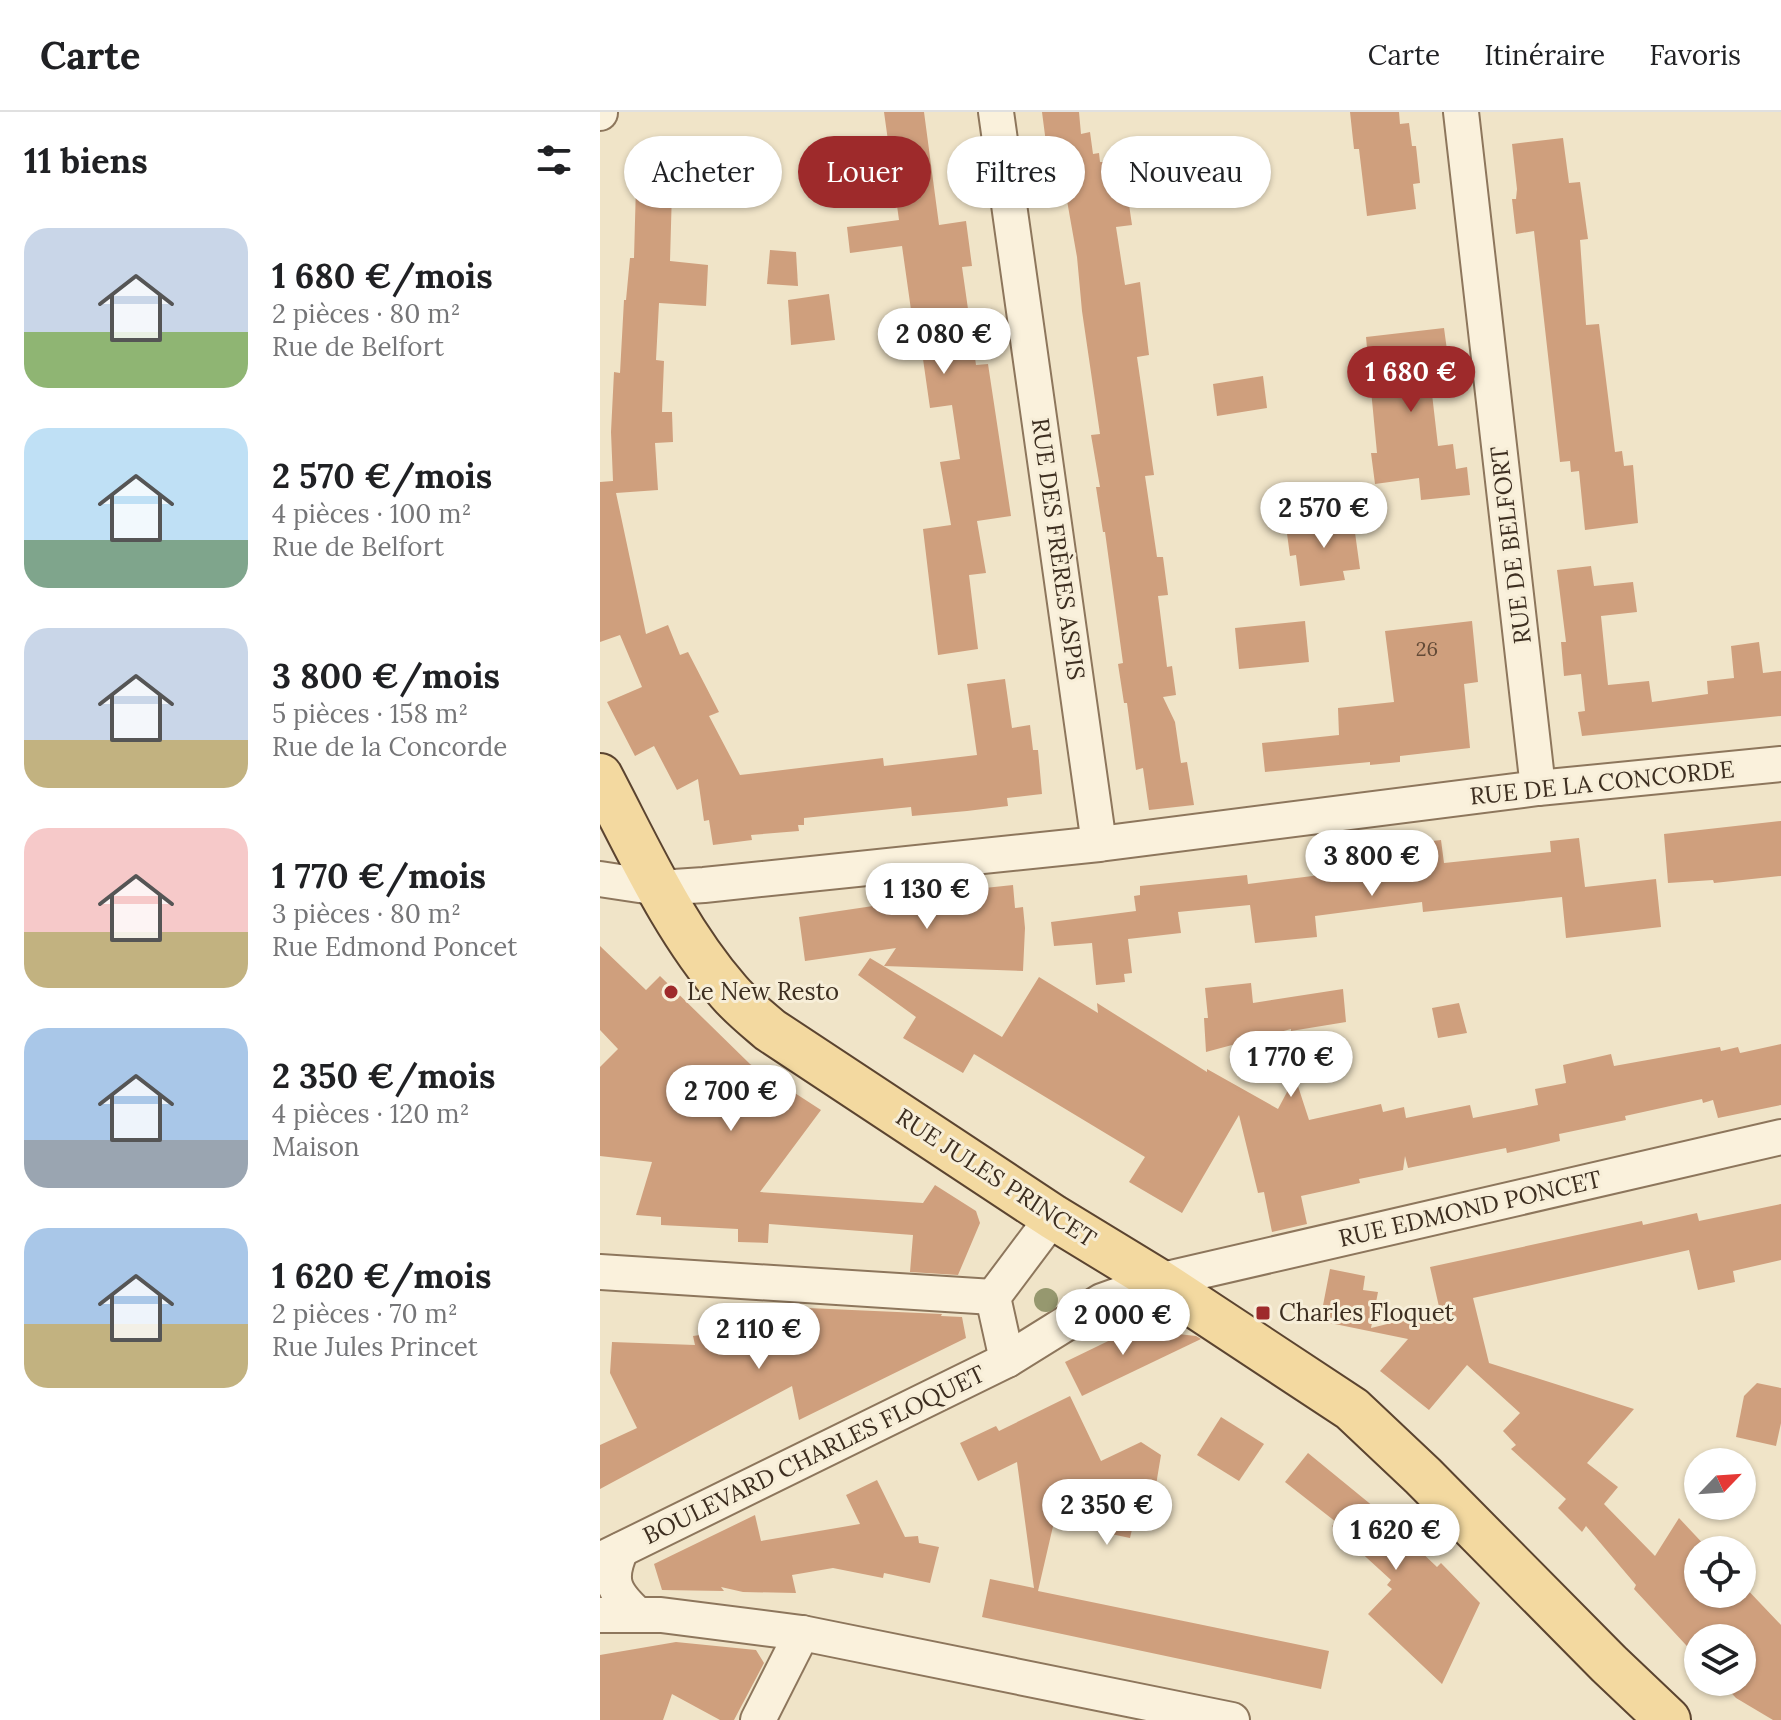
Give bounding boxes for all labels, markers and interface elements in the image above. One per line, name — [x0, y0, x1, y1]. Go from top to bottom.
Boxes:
text: Carte — [40, 31, 140, 79]
text: Carte — [1368, 37, 1440, 73]
text: Itinéraire — [1484, 37, 1605, 73]
text: Favoris — [1649, 37, 1741, 73]
chip: Acheter — [624, 136, 782, 208]
chip: Louer — [798, 136, 931, 208]
chip: Filtres — [947, 136, 1085, 208]
chip: Nouveau — [1101, 136, 1271, 208]
icon: filters — [532, 138, 576, 182]
text: 11 biens — [24, 139, 148, 182]
text: 1 680 €/mois — [272, 254, 493, 297]
icon: home — [88, 260, 184, 356]
text: 2 pièces · 80 m² — [272, 297, 460, 330]
pin: 2 080 € — [870, 308, 1018, 376]
text: 2 080 € — [896, 317, 992, 350]
text: Rue de Belfort — [272, 330, 444, 363]
pin: 1 680 € — [1337, 346, 1485, 414]
text: 1 680 € — [1365, 355, 1457, 388]
street label: RUE DES FRÈRES ASPIS — [1025, 416, 1092, 682]
street label: RUE DE BELFORT — [1483, 444, 1538, 646]
text: 2 570 €/mois — [272, 454, 492, 497]
icon: home — [88, 460, 184, 556]
pin: 2 570 € — [1250, 482, 1398, 550]
text: 2 570 € — [1278, 491, 1370, 524]
text: 4 pièces · 100 m² — [272, 497, 472, 530]
text: Rue de Belfort — [272, 530, 444, 563]
house number: 26 — [1416, 636, 1438, 661]
text: 3 800 €/mois — [272, 654, 500, 697]
icon: home — [88, 660, 184, 756]
text: 5 pièces · 158 m² — [272, 697, 468, 730]
text: Rue de la Concorde — [272, 730, 507, 763]
street label: RUE DE LA CONCORDE — [1468, 753, 1736, 812]
pin: 3 800 € — [1298, 830, 1446, 898]
text: 3 800 € — [1323, 839, 1421, 872]
text: 1 770 €/mois — [272, 854, 486, 897]
icon: home — [88, 860, 184, 956]
pin: 1 130 € — [853, 863, 1001, 931]
text: 1 130 € — [884, 872, 970, 905]
text: 3 pièces · 80 m² — [272, 897, 461, 930]
text: Rue Edmond Poncet — [272, 930, 517, 963]
place label: Le New Resto — [687, 976, 839, 1007]
marker: Le New Resto — [662, 983, 680, 1001]
pin: 1 770 € — [1217, 1031, 1365, 1099]
text: 1 770 € — [1248, 1040, 1334, 1073]
text: 2 350 €/mois — [272, 1054, 495, 1097]
icon: home — [88, 1060, 184, 1156]
pin: 2 700 € — [657, 1065, 805, 1133]
text: 2 700 € — [684, 1074, 778, 1107]
text: 4 pièces · 120 m² — [272, 1097, 469, 1130]
street label: RUE JULES PRINCET — [890, 1101, 1102, 1254]
text: Maison — [272, 1130, 360, 1163]
street label: RUE EDMOND PONCET — [1336, 1163, 1604, 1254]
text: 1 620 €/mois — [272, 1254, 491, 1297]
icon: home — [88, 1260, 184, 1356]
pin: 2 000 € — [1049, 1289, 1197, 1357]
text: 2 pièces · 70 m² — [272, 1297, 458, 1330]
place label: Charles Floquet — [1279, 1297, 1455, 1328]
text: 2 000 € — [1074, 1298, 1172, 1331]
pin: 2 110 € — [685, 1303, 833, 1371]
marker: Charles Floquet — [1254, 1304, 1272, 1322]
text: 2 110 € — [716, 1312, 802, 1345]
text: Rue Jules Princet — [272, 1330, 478, 1363]
street label: BOULEVARD CHARLES FLOQUET — [638, 1358, 990, 1551]
north arrow — [1684, 1448, 1756, 1520]
map controls — [1684, 1448, 1756, 1696]
pin: 2 350 € — [1033, 1479, 1181, 1547]
text: 2 350 € — [1060, 1488, 1154, 1521]
pin: 1 620 € — [1322, 1504, 1470, 1572]
text: 1 620 € — [1351, 1513, 1441, 1546]
button: locate — [1684, 1536, 1756, 1608]
button: layers — [1684, 1624, 1756, 1696]

